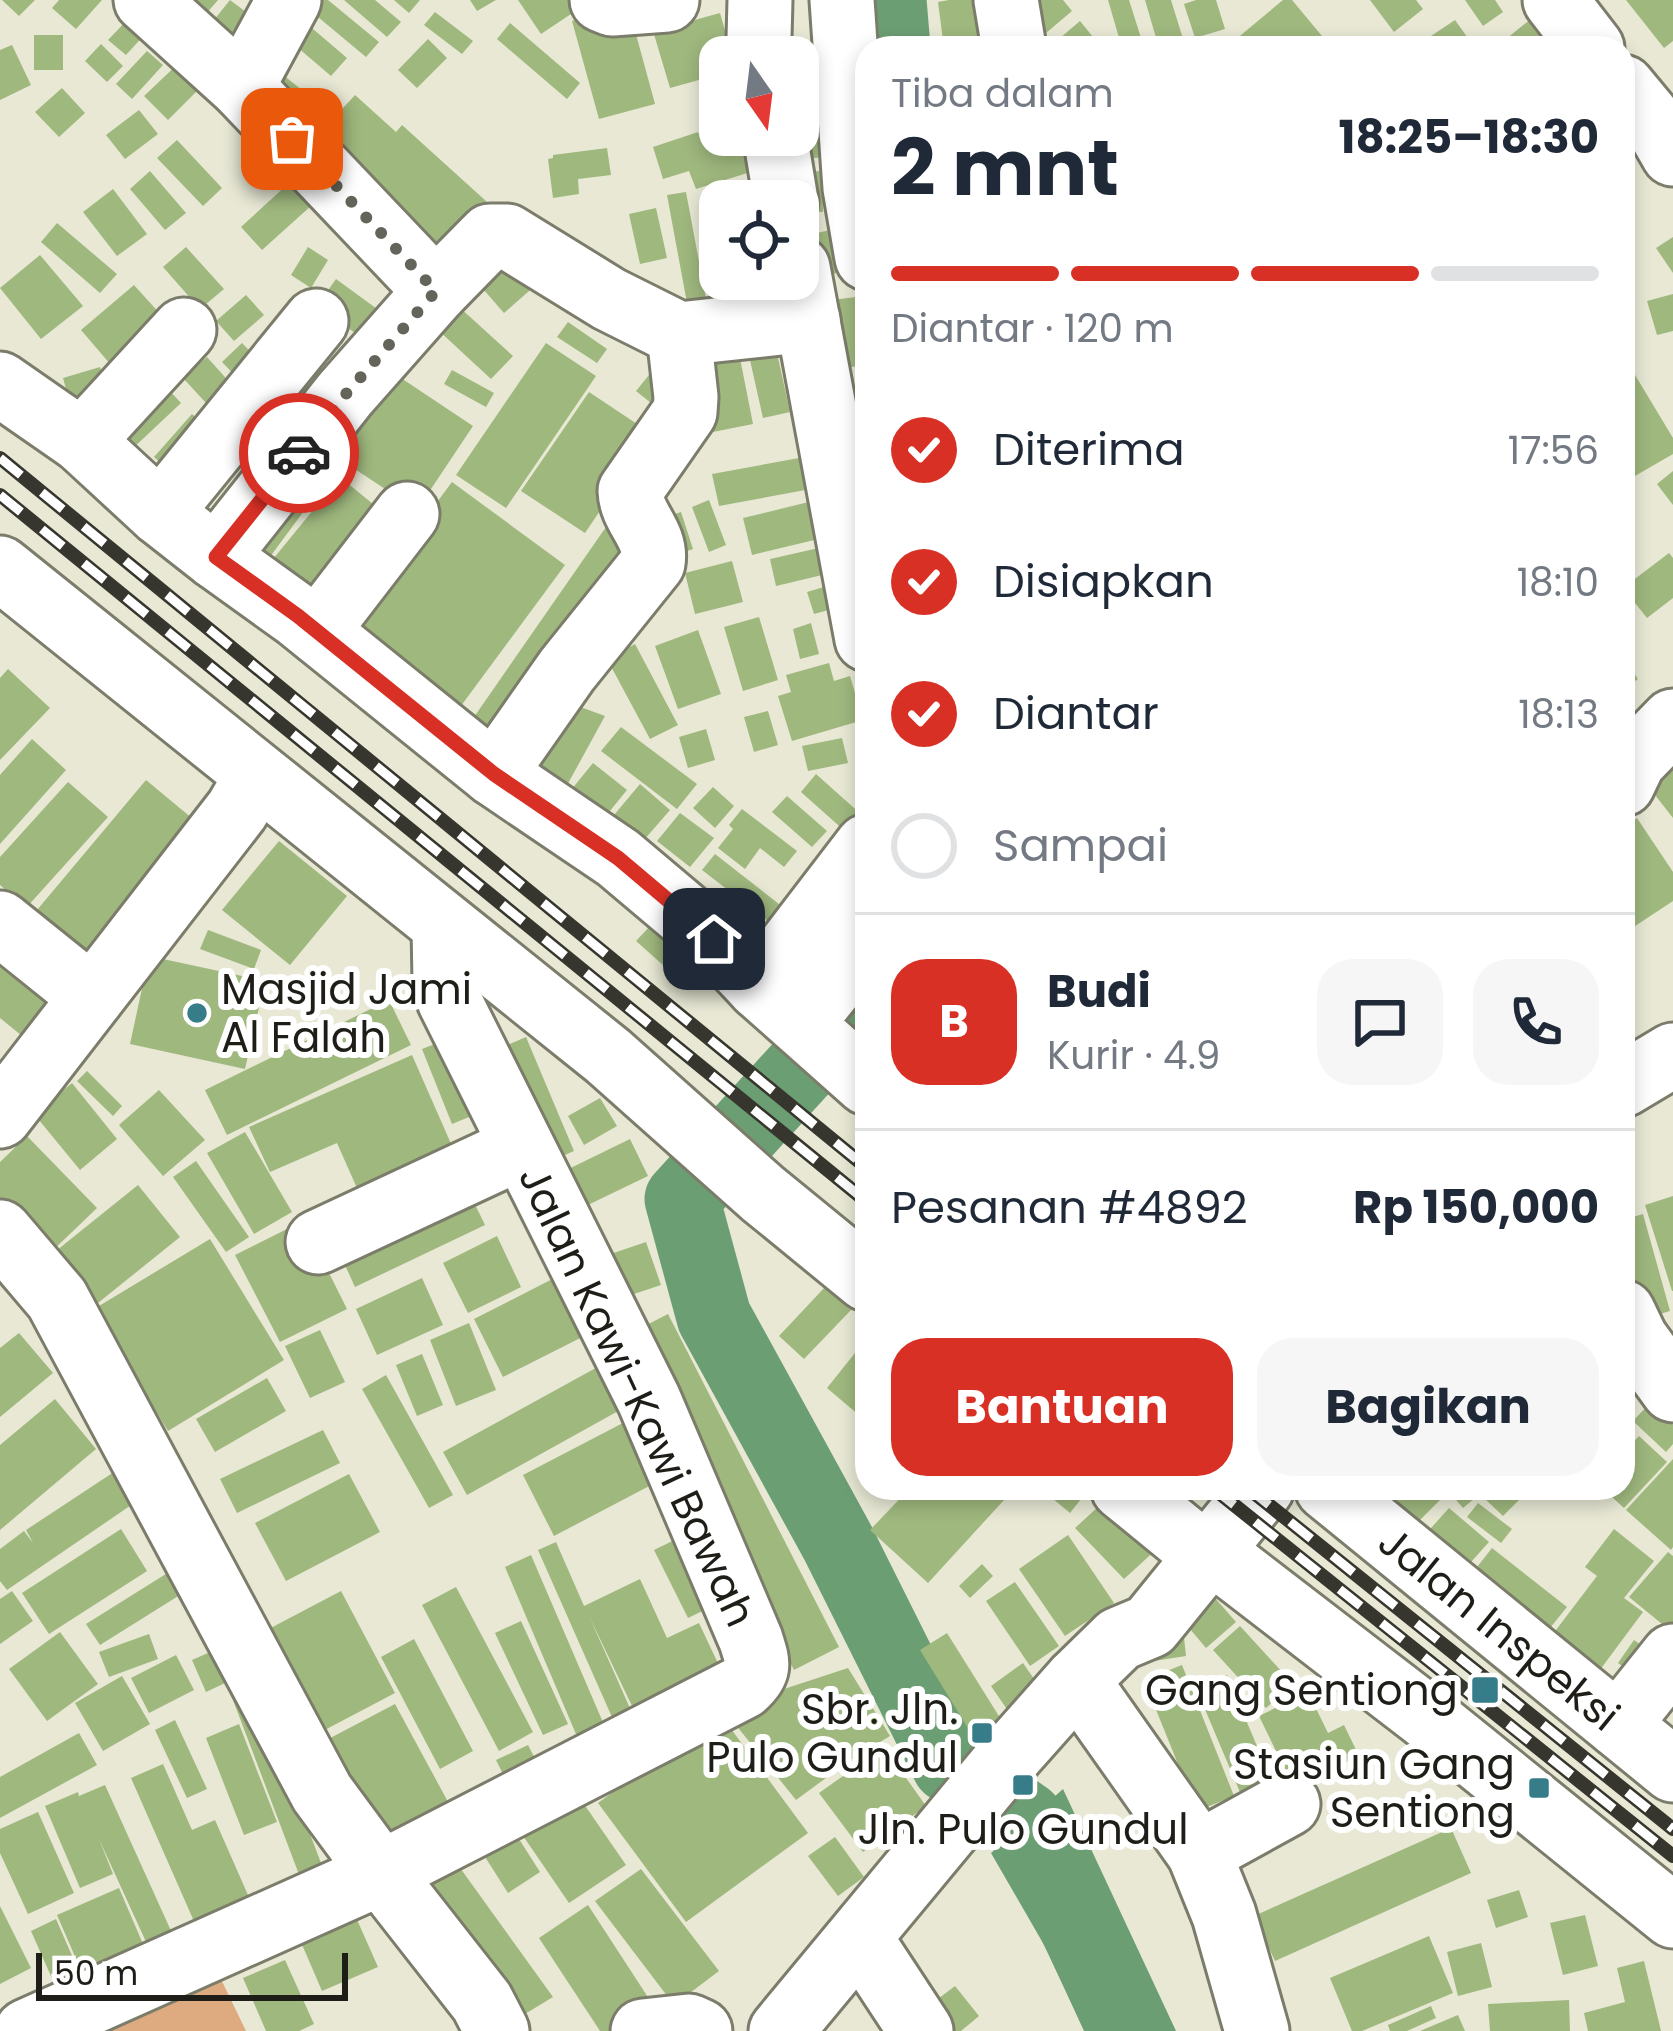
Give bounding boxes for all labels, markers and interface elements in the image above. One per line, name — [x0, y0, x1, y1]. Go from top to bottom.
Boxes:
north arrow — [699, 36, 819, 156]
map controls — [699, 36, 819, 300]
text: Tiba dalam — [891, 66, 1114, 121]
pin — [241, 88, 343, 190]
icon: bag — [259, 106, 325, 172]
text: 18:25–18:30 — [1338, 106, 1599, 169]
text: 2 mnt — [891, 113, 1119, 222]
button: locate — [699, 180, 819, 300]
text: Diantar · 120 m — [891, 301, 1174, 356]
courier — [239, 393, 359, 513]
icon: check — [891, 417, 957, 483]
text: Diterima — [993, 418, 1185, 481]
icon: car — [266, 420, 332, 486]
text: 17:56 — [1508, 423, 1599, 478]
icon: check — [891, 549, 957, 615]
text: Disiapkan — [993, 550, 1214, 613]
text: 18:10 — [1517, 555, 1599, 610]
icon: check — [891, 681, 957, 747]
text: Diantar — [993, 682, 1159, 745]
text: 18:13 — [1518, 687, 1599, 742]
text: Sampai — [993, 814, 1168, 877]
pin — [663, 888, 765, 990]
icon: home — [681, 906, 747, 972]
button: chat — [1317, 959, 1443, 1085]
button: phone — [1473, 959, 1599, 1085]
place label: Masjid Jami Al Falah — [221, 960, 472, 1067]
text: Budi — [1047, 960, 1151, 1023]
text: B — [939, 990, 969, 1053]
marker: Masjid Jami Al Falah — [184, 1000, 210, 1026]
text: Kurir · 4.9 — [1047, 1028, 1220, 1083]
street label: Jalan Kawi-Kawi Bawah — [504, 1156, 770, 1636]
text: Pesanan #4892 — [891, 1176, 1248, 1239]
text: Rp 150,000 — [1353, 1176, 1599, 1239]
button: Bantuan — [891, 1338, 1233, 1476]
button: Bagikan — [1257, 1338, 1599, 1476]
street label: Jalan Inspeksi — [1366, 1512, 1632, 1744]
place label: Gang Sentiong — [1145, 1661, 1458, 1720]
marker: Gang Sentiong — [1469, 1674, 1501, 1706]
place label: Sbr. Jln. Pulo Gundul — [706, 1680, 958, 1787]
marker: Sbr. Jln. Pulo Gundul — [969, 1720, 995, 1746]
place label: Stasiun Gang Sentiong — [1233, 1735, 1515, 1842]
marker: Jln. Pulo Gundul — [1010, 1772, 1036, 1798]
marker: Stasiun Gang Sentiong — [1526, 1775, 1552, 1801]
place label: Jln. Pulo Gundul — [857, 1800, 1189, 1859]
scale bar — [36, 1947, 348, 2000]
text: 50 m — [54, 1950, 138, 1997]

